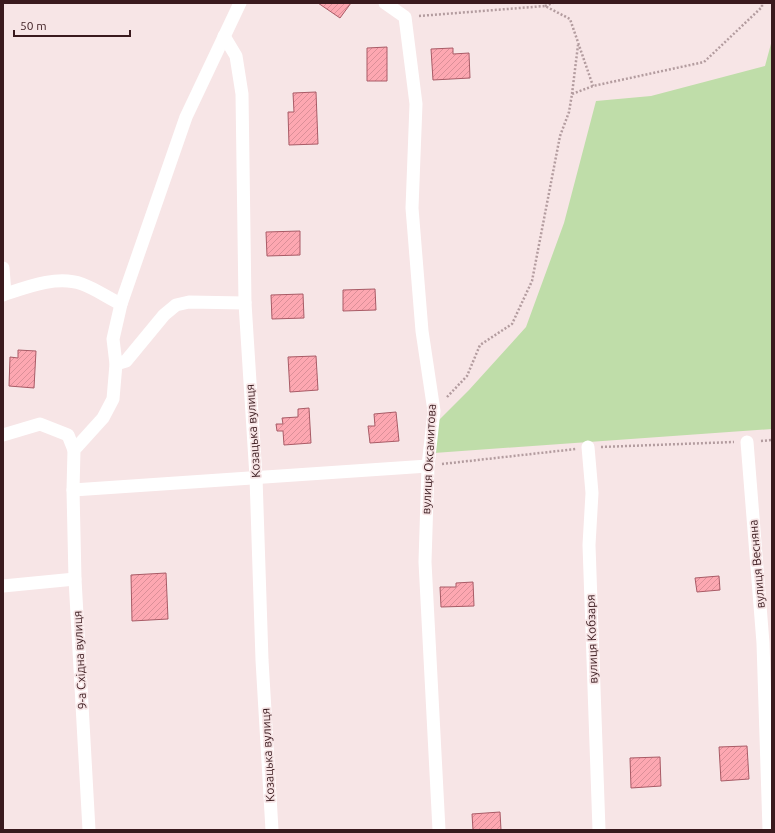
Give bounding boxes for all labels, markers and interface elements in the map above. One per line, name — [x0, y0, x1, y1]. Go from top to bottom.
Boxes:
scale bar — [14, 12, 130, 38]
text: 50 m — [20, 19, 47, 32]
street label: Козацька вулиця — [243, 384, 262, 478]
street label: вулиця Оксамитова — [419, 403, 438, 515]
street label: вулиця Весняна — [746, 519, 767, 609]
street label: вулиця Кобзаря — [583, 594, 600, 684]
street label: 9-а Східна вулиця — [70, 611, 89, 710]
street label: Козацька вулиця — [259, 708, 276, 802]

